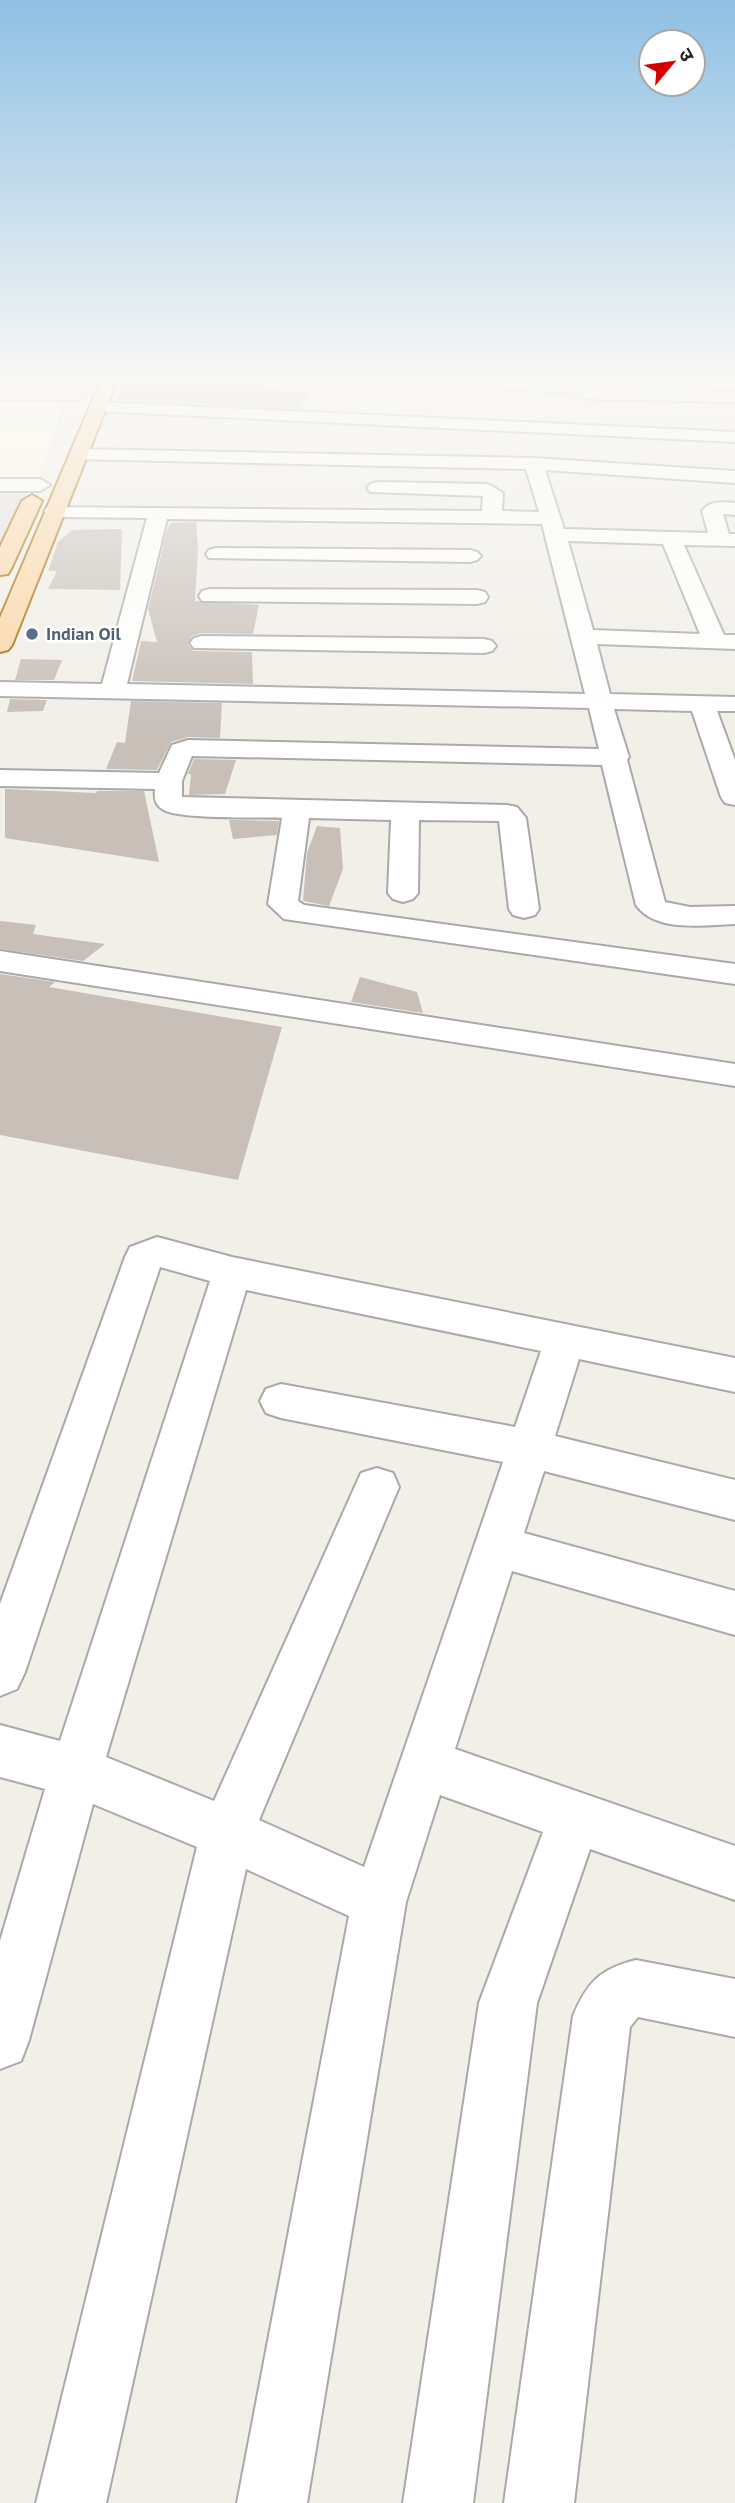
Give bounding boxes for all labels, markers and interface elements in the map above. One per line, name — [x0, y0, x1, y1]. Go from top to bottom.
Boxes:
north arrow — [637, 28, 707, 98]
text: उ — [674, 44, 700, 66]
place label: Indian Oil — [46, 622, 121, 645]
marker: Indian Oil — [24, 626, 40, 642]

